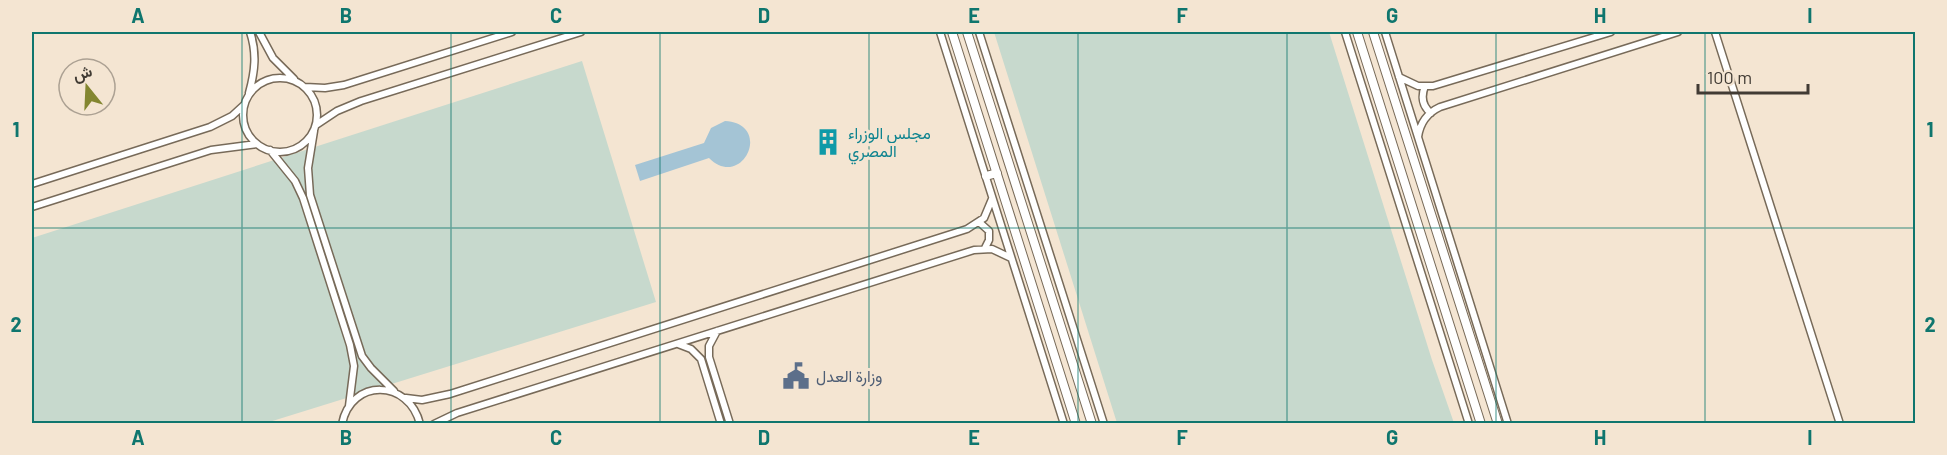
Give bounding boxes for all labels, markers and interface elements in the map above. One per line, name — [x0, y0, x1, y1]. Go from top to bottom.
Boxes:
text: A — [131, 3, 145, 27]
text: B — [340, 3, 352, 27]
text: C — [550, 3, 562, 27]
text: D — [758, 3, 770, 27]
text: E — [968, 3, 980, 27]
text: F — [1176, 3, 1188, 27]
text: G — [1386, 3, 1398, 27]
text: H — [1594, 3, 1606, 27]
text: I — [1807, 3, 1813, 27]
north arrow — [57, 57, 117, 117]
scale bar — [1698, 57, 1808, 95]
text: ش — [70, 60, 95, 85]
text: 100 m — [1707, 66, 1752, 88]
text: 1 — [12, 117, 20, 141]
text: 1 — [1926, 117, 1934, 141]
place label: مجلس الوزراء المصري — [848, 123, 931, 165]
building icon: مجلس الوزراء المصري — [813, 127, 843, 157]
text: 2 — [10, 312, 22, 336]
text: 2 — [1924, 312, 1936, 336]
public building icon: وزارة العدل — [781, 361, 811, 391]
place label: وزارة العدل — [816, 366, 882, 387]
text: A — [131, 425, 145, 449]
text: B — [340, 425, 352, 449]
text: C — [550, 425, 562, 449]
text: D — [758, 425, 770, 449]
text: E — [968, 425, 980, 449]
text: F — [1176, 425, 1188, 449]
text: G — [1386, 425, 1398, 449]
text: H — [1594, 425, 1606, 449]
text: I — [1807, 425, 1813, 449]

